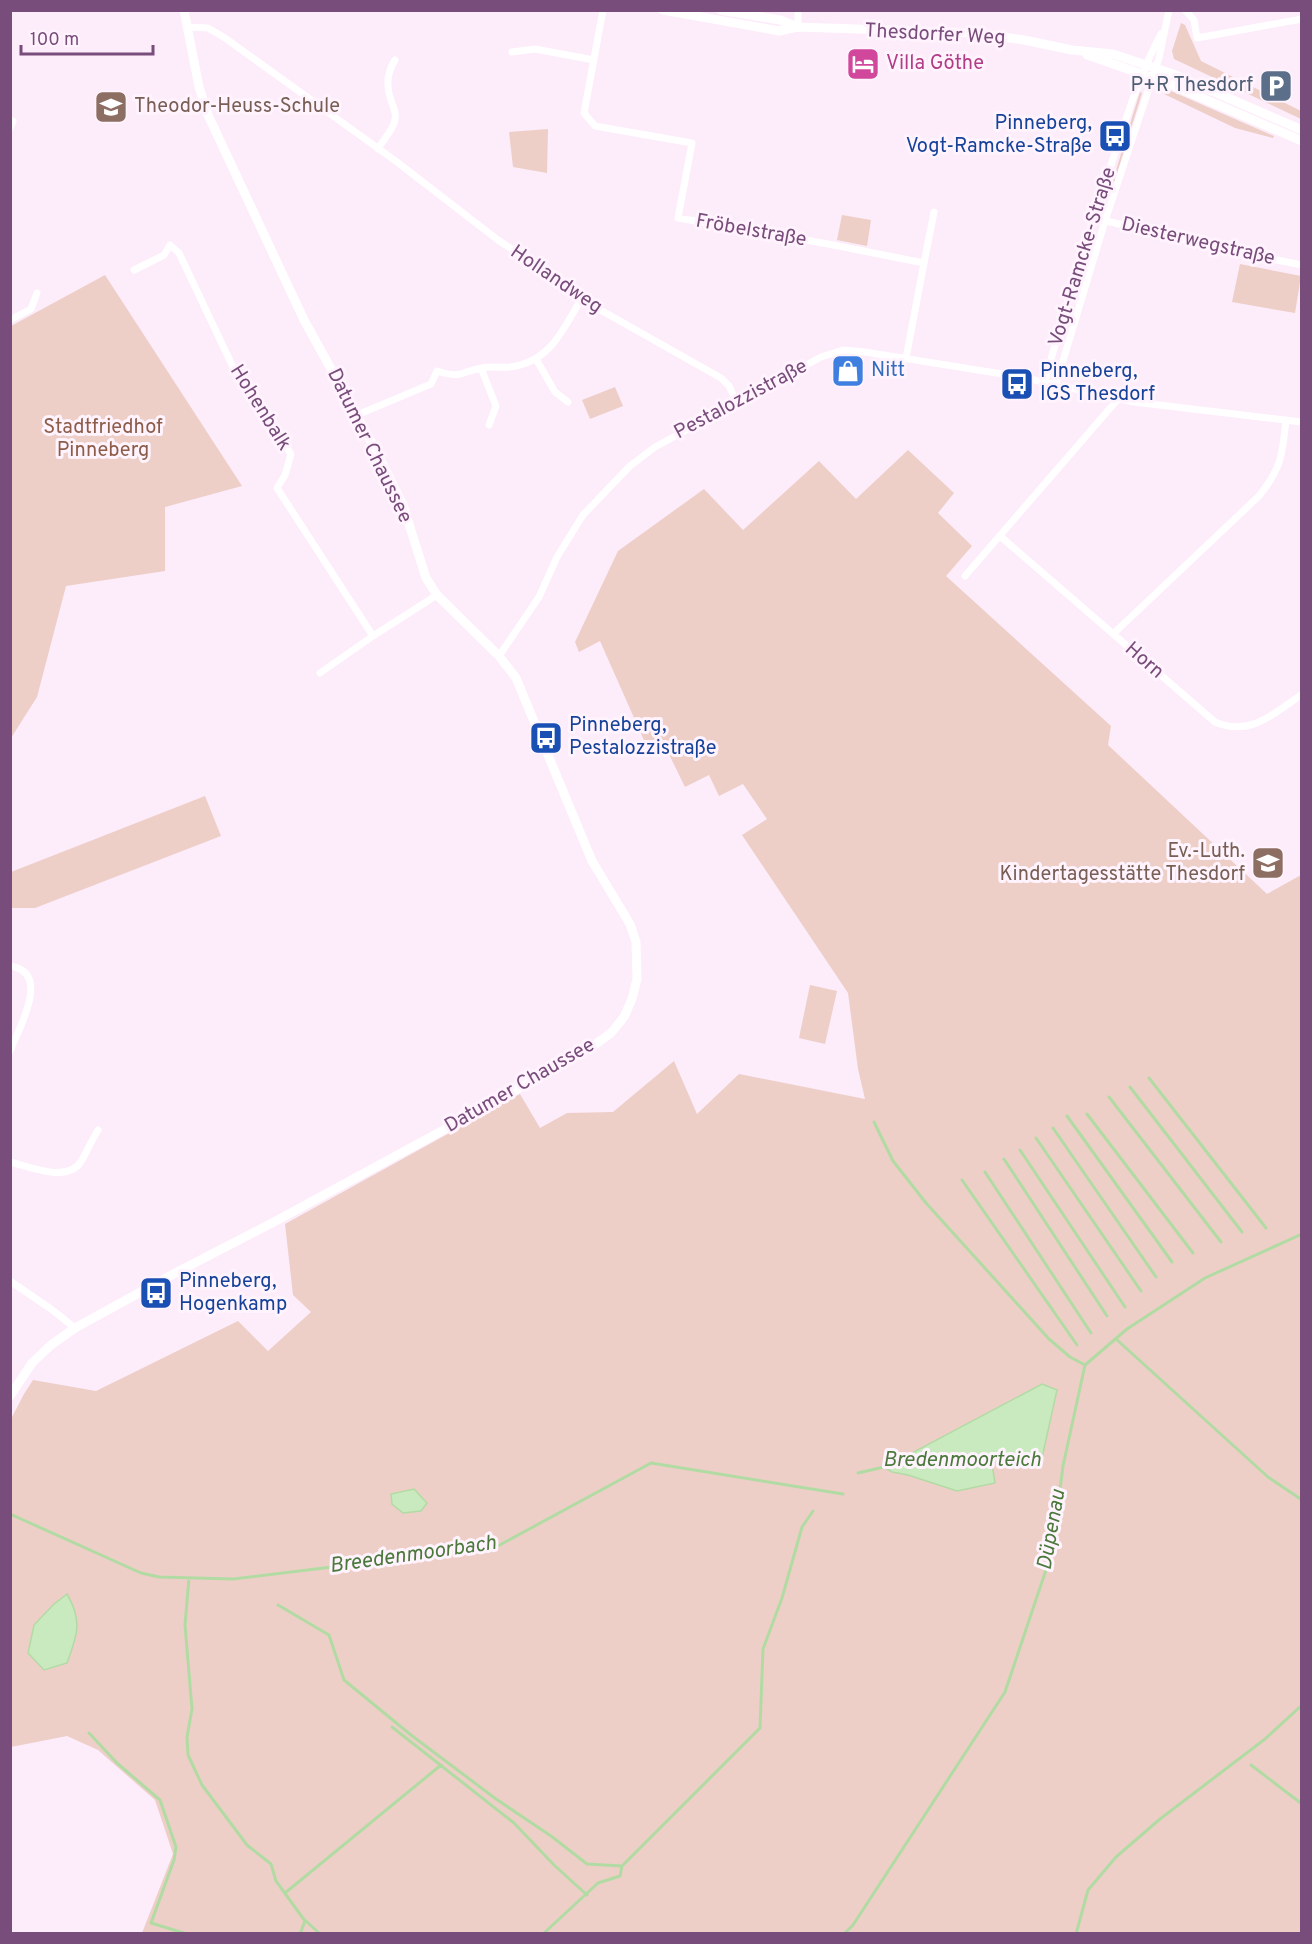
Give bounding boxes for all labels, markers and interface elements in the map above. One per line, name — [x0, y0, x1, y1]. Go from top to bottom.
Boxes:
scale bar — [21, 18, 153, 56]
street label: Thesdorfer Weg — [864, 18, 1006, 52]
text: 100 m — [30, 29, 79, 52]
hotel icon: Villa Göthe — [845, 46, 881, 82]
place label: Villa Göthe — [886, 51, 984, 77]
parking icon: P+R Thesdorf — [1258, 68, 1294, 104]
place label: P+R Thesdorf — [1130, 73, 1253, 99]
school or university icon: Theodor-Heuss-Schule — [93, 89, 129, 125]
place label: Theodor-Heuss-Schule — [134, 94, 340, 120]
place label: Pinneberg, Vogt-Ramcke-Straße — [906, 111, 1092, 160]
bus stop icon: Pinneberg, Vogt-Ramcke-Straße — [1097, 118, 1133, 154]
street label: Vogt-Ramcke-Straße — [1043, 164, 1123, 350]
street label: Fröbelstraße — [694, 208, 808, 254]
street label: Diesterwegstraße — [1119, 212, 1277, 272]
street label: Hollandweg — [505, 240, 607, 320]
shop icon: Nitt — [830, 353, 866, 389]
street label: Pestalozzistraße — [670, 354, 812, 446]
place label: Nitt — [871, 358, 905, 384]
place label: Pinneberg, IGS Thesdorf — [1040, 359, 1155, 408]
street label: Hohenbalk — [223, 360, 297, 456]
street label: Datumer Chaussee — [320, 364, 418, 528]
bus stop icon: Pinneberg, IGS Thesdorf — [999, 366, 1035, 402]
park label: Stadtfriedhof Pinneberg — [43, 415, 163, 464]
street label: Horn — [1119, 637, 1169, 685]
place label: Pinneberg, Pestalozzistraße — [569, 713, 716, 762]
bus stop icon: Pinneberg, Pestalozzistraße — [528, 720, 564, 756]
place label: Ev.-Luth. Kindertagesstätte Thesdorf — [999, 839, 1245, 888]
school or university icon: Ev.-Luth. Kindertagesstätte Thesdorf — [1250, 845, 1286, 881]
street label: Datumer Chaussee — [440, 1032, 600, 1140]
place label: Pinneberg, Hogenkamp — [179, 1269, 287, 1318]
bus stop icon: Pinneberg, Hogenkamp — [138, 1275, 174, 1311]
water label: Bredenmoorteich — [883, 1447, 1042, 1474]
water label: Düpenau — [1032, 1487, 1072, 1573]
water label: Breedenmoorbach — [328, 1530, 499, 1580]

